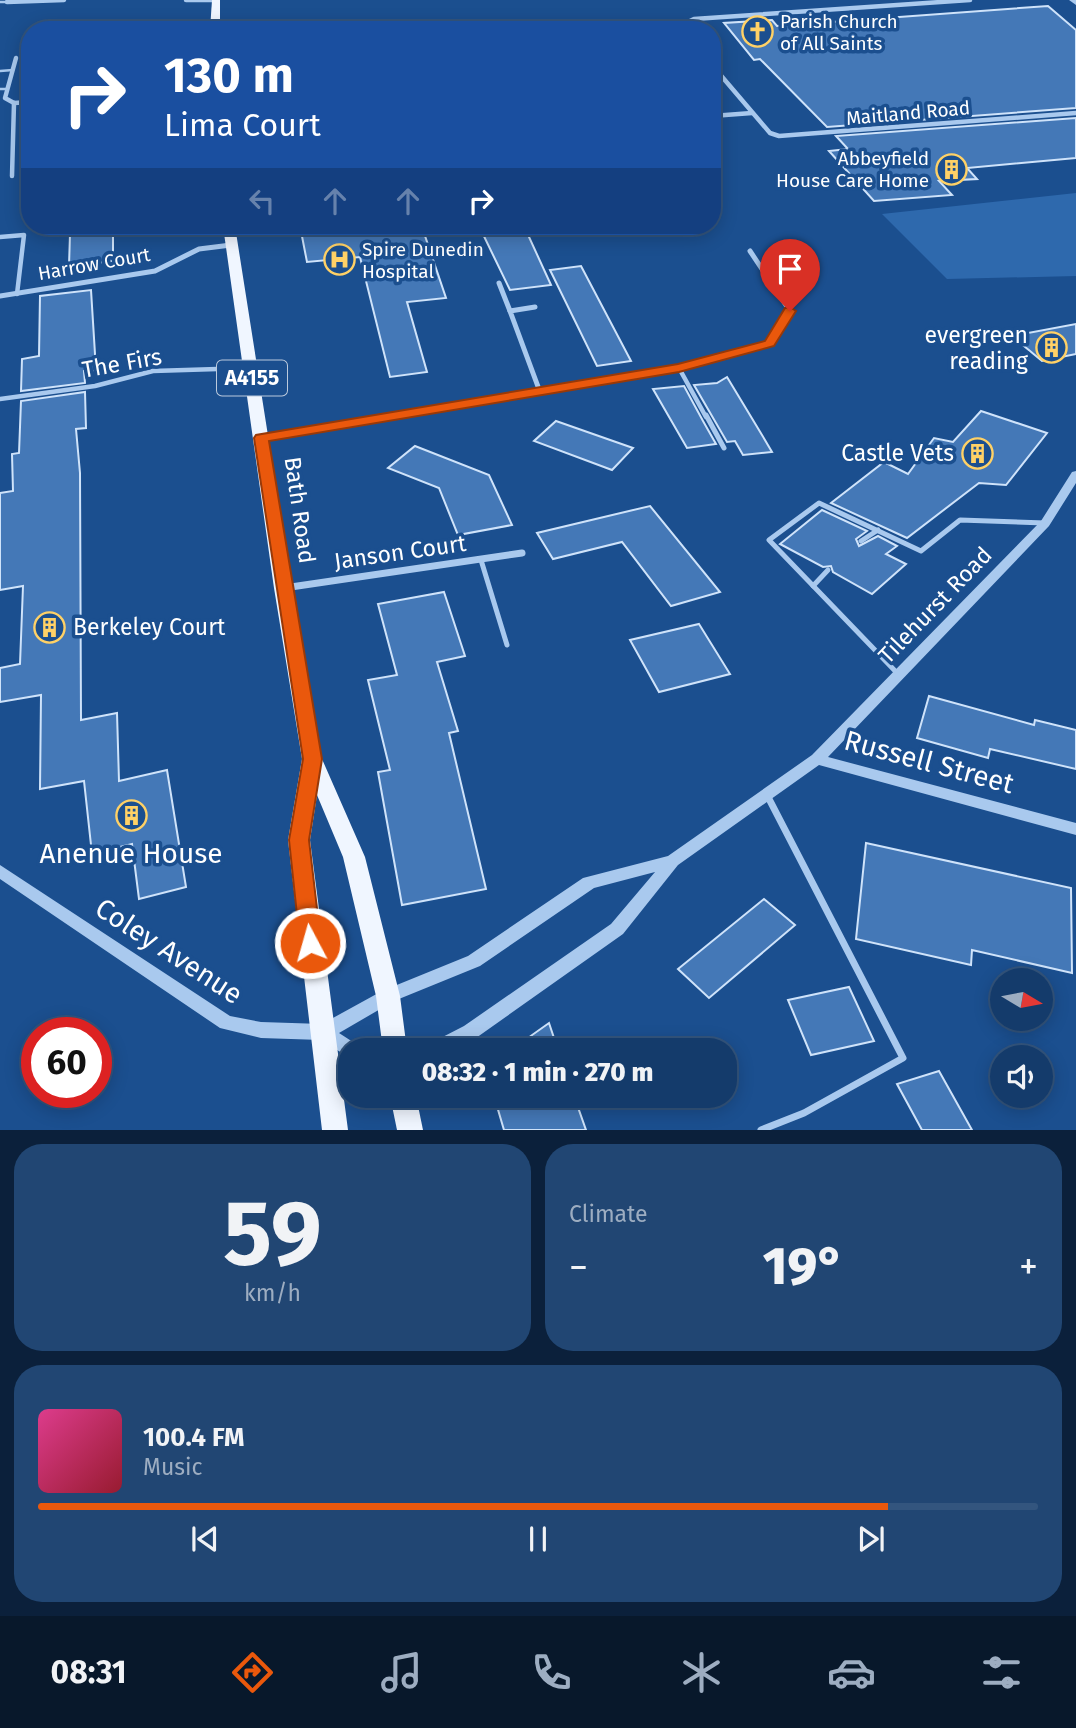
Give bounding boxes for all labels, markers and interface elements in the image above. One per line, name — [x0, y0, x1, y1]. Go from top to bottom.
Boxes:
place label: Parish Church of All Saints — [780, 10, 898, 55]
church icon: Parish Church of All Saints — [740, 15, 774, 49]
text: 130 m — [164, 46, 294, 105]
icon: right — [49, 49, 140, 140]
street label: Maitland Road — [845, 96, 971, 130]
text: Lima Court — [164, 106, 321, 144]
place label: Abbeyfield House Care Home — [776, 147, 929, 192]
building icon: Abbeyfield House Care Home — [935, 152, 969, 186]
icon: left — [243, 182, 281, 220]
icon: ahead — [316, 182, 354, 220]
icon: ahead — [389, 182, 427, 220]
icon: right — [462, 182, 500, 220]
place label: Spire Dunedin Hospital — [362, 238, 484, 283]
pin — [760, 239, 820, 311]
street label: Harrow Court — [36, 243, 152, 285]
hospital icon: Spire Dunedin Hospital — [322, 243, 356, 277]
icon: arrive — [771, 250, 809, 288]
place label: evergreen reading — [925, 321, 1028, 375]
building icon: evergreen reading — [1034, 331, 1068, 365]
street label: The Firs — [80, 342, 164, 384]
road number: A4155 — [217, 360, 287, 396]
building icon: Castle Vets — [960, 436, 994, 470]
place label: Castle Vets — [841, 439, 954, 467]
street label: Bath Road — [279, 455, 321, 565]
street label: Janson Court — [332, 529, 469, 575]
street label: Tilehurst Road — [872, 541, 998, 669]
building icon: Berkeley Court — [33, 610, 67, 644]
place label: Berkeley Court — [73, 613, 226, 641]
street label: Russell Street — [841, 724, 1018, 801]
building icon: Anenue House — [114, 799, 148, 833]
place label: Anenue House — [39, 837, 223, 870]
street label: Coley Avenue — [89, 891, 249, 1011]
position arrow — [273, 906, 347, 980]
north arrow — [990, 968, 1054, 1031]
map controls — [990, 968, 1053, 1108]
speed limit sign: 60 — [21, 1017, 112, 1108]
button: sound — [990, 1045, 1053, 1108]
text: 08:32 · 1 min · 270 m — [422, 1057, 653, 1088]
text: 59 — [223, 1179, 322, 1288]
text: Climate — [569, 1200, 648, 1228]
text: 19° — [763, 1235, 844, 1298]
text: − — [569, 1244, 588, 1290]
text: + — [1019, 1244, 1038, 1290]
text: km/h — [244, 1279, 301, 1307]
text: 100.4 FM — [143, 1422, 244, 1453]
text: Music — [143, 1453, 203, 1481]
icon: previous — [186, 1520, 224, 1558]
icon: pause — [519, 1520, 557, 1558]
icon: next — [852, 1520, 890, 1558]
icon: directions — [228, 1648, 277, 1697]
icon: music — [377, 1648, 426, 1697]
icon: phone — [527, 1648, 576, 1697]
icon: climate — [677, 1648, 726, 1697]
icon: car — [827, 1648, 876, 1697]
icon: filters — [977, 1648, 1026, 1697]
text: 08:31 — [50, 1653, 127, 1691]

